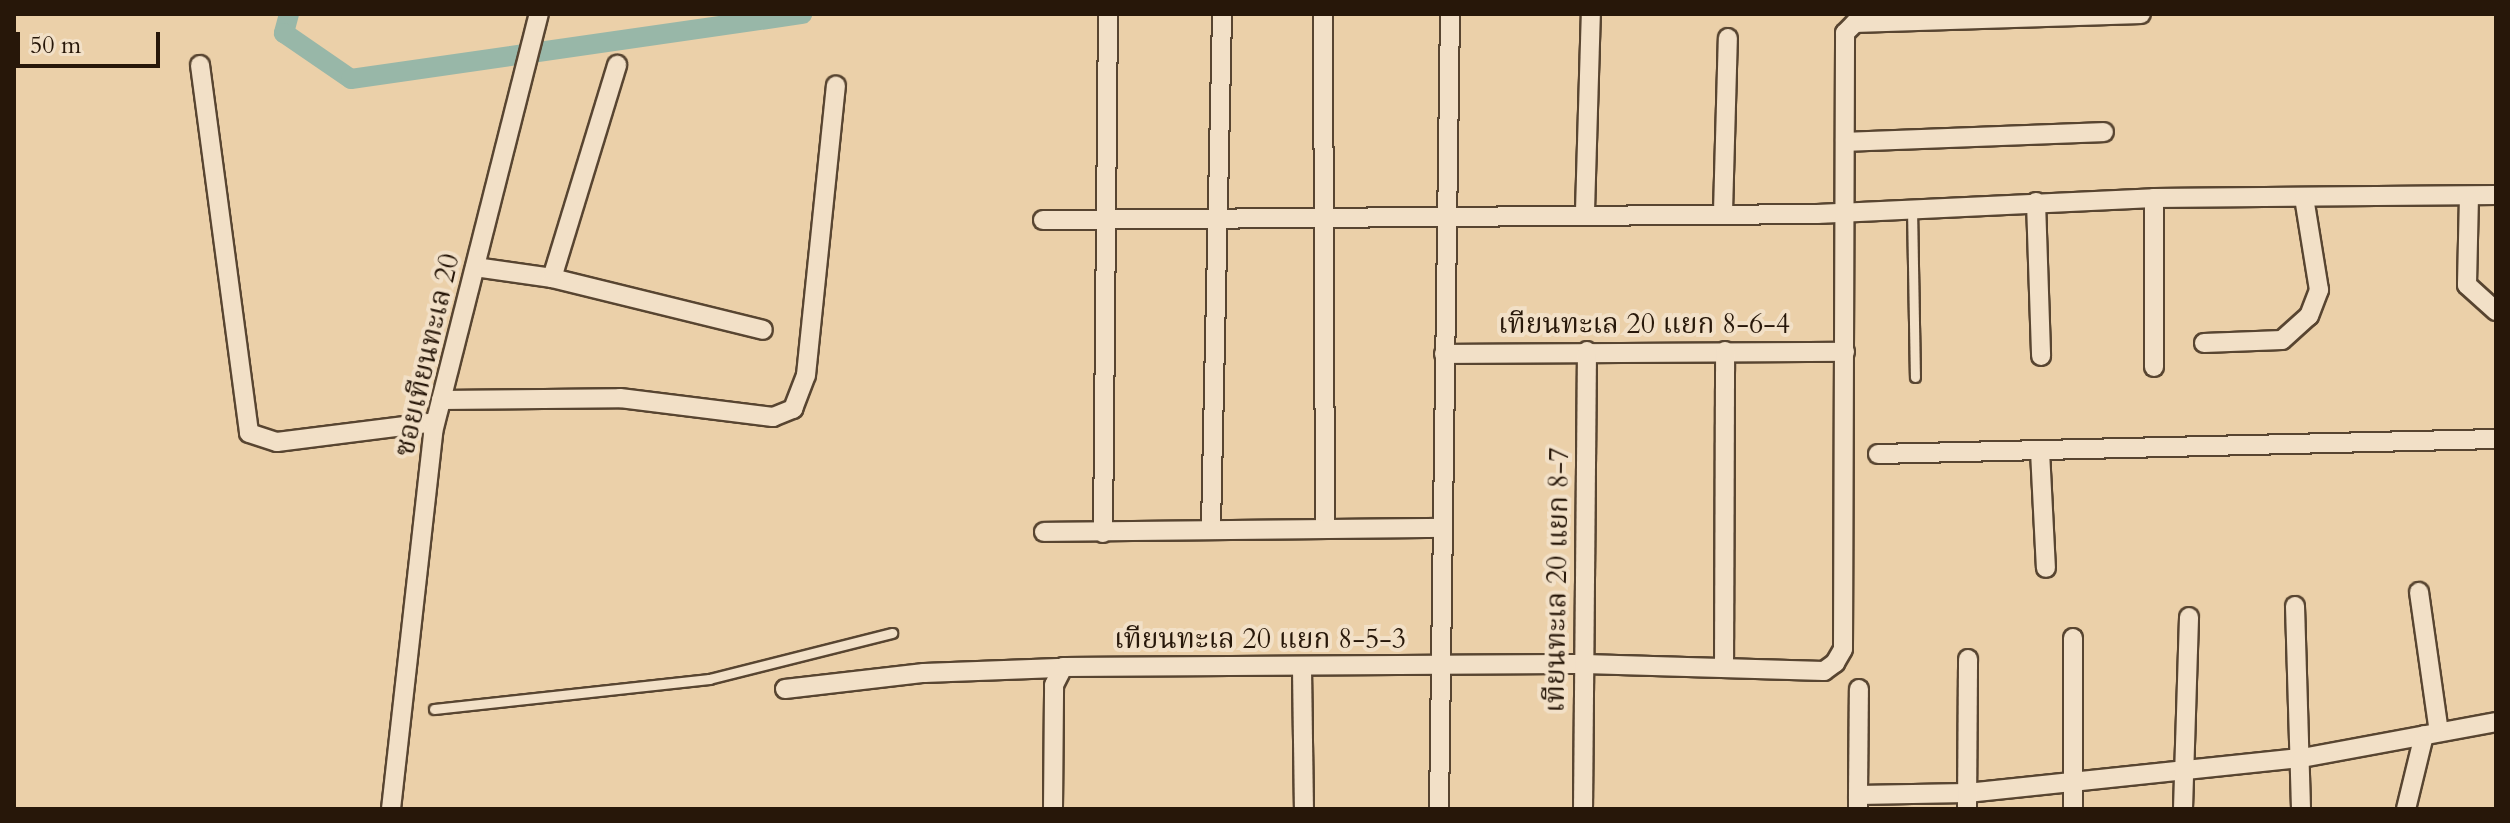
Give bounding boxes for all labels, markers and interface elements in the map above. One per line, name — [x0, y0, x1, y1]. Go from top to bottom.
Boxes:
scale bar — [20, 16, 164, 66]
text: 50 m — [30, 29, 81, 62]
street label: ซอยเทียนทะเล 20 — [387, 250, 467, 460]
street label: เทียนทะเล 20 แยก 8-6-4 — [1498, 307, 1790, 341]
street label: เทียนทะเล 20 แยก 8-7 — [1538, 447, 1576, 713]
street label: เทียนทะเล 20 แยก 8-5-3 — [1114, 622, 1406, 656]

